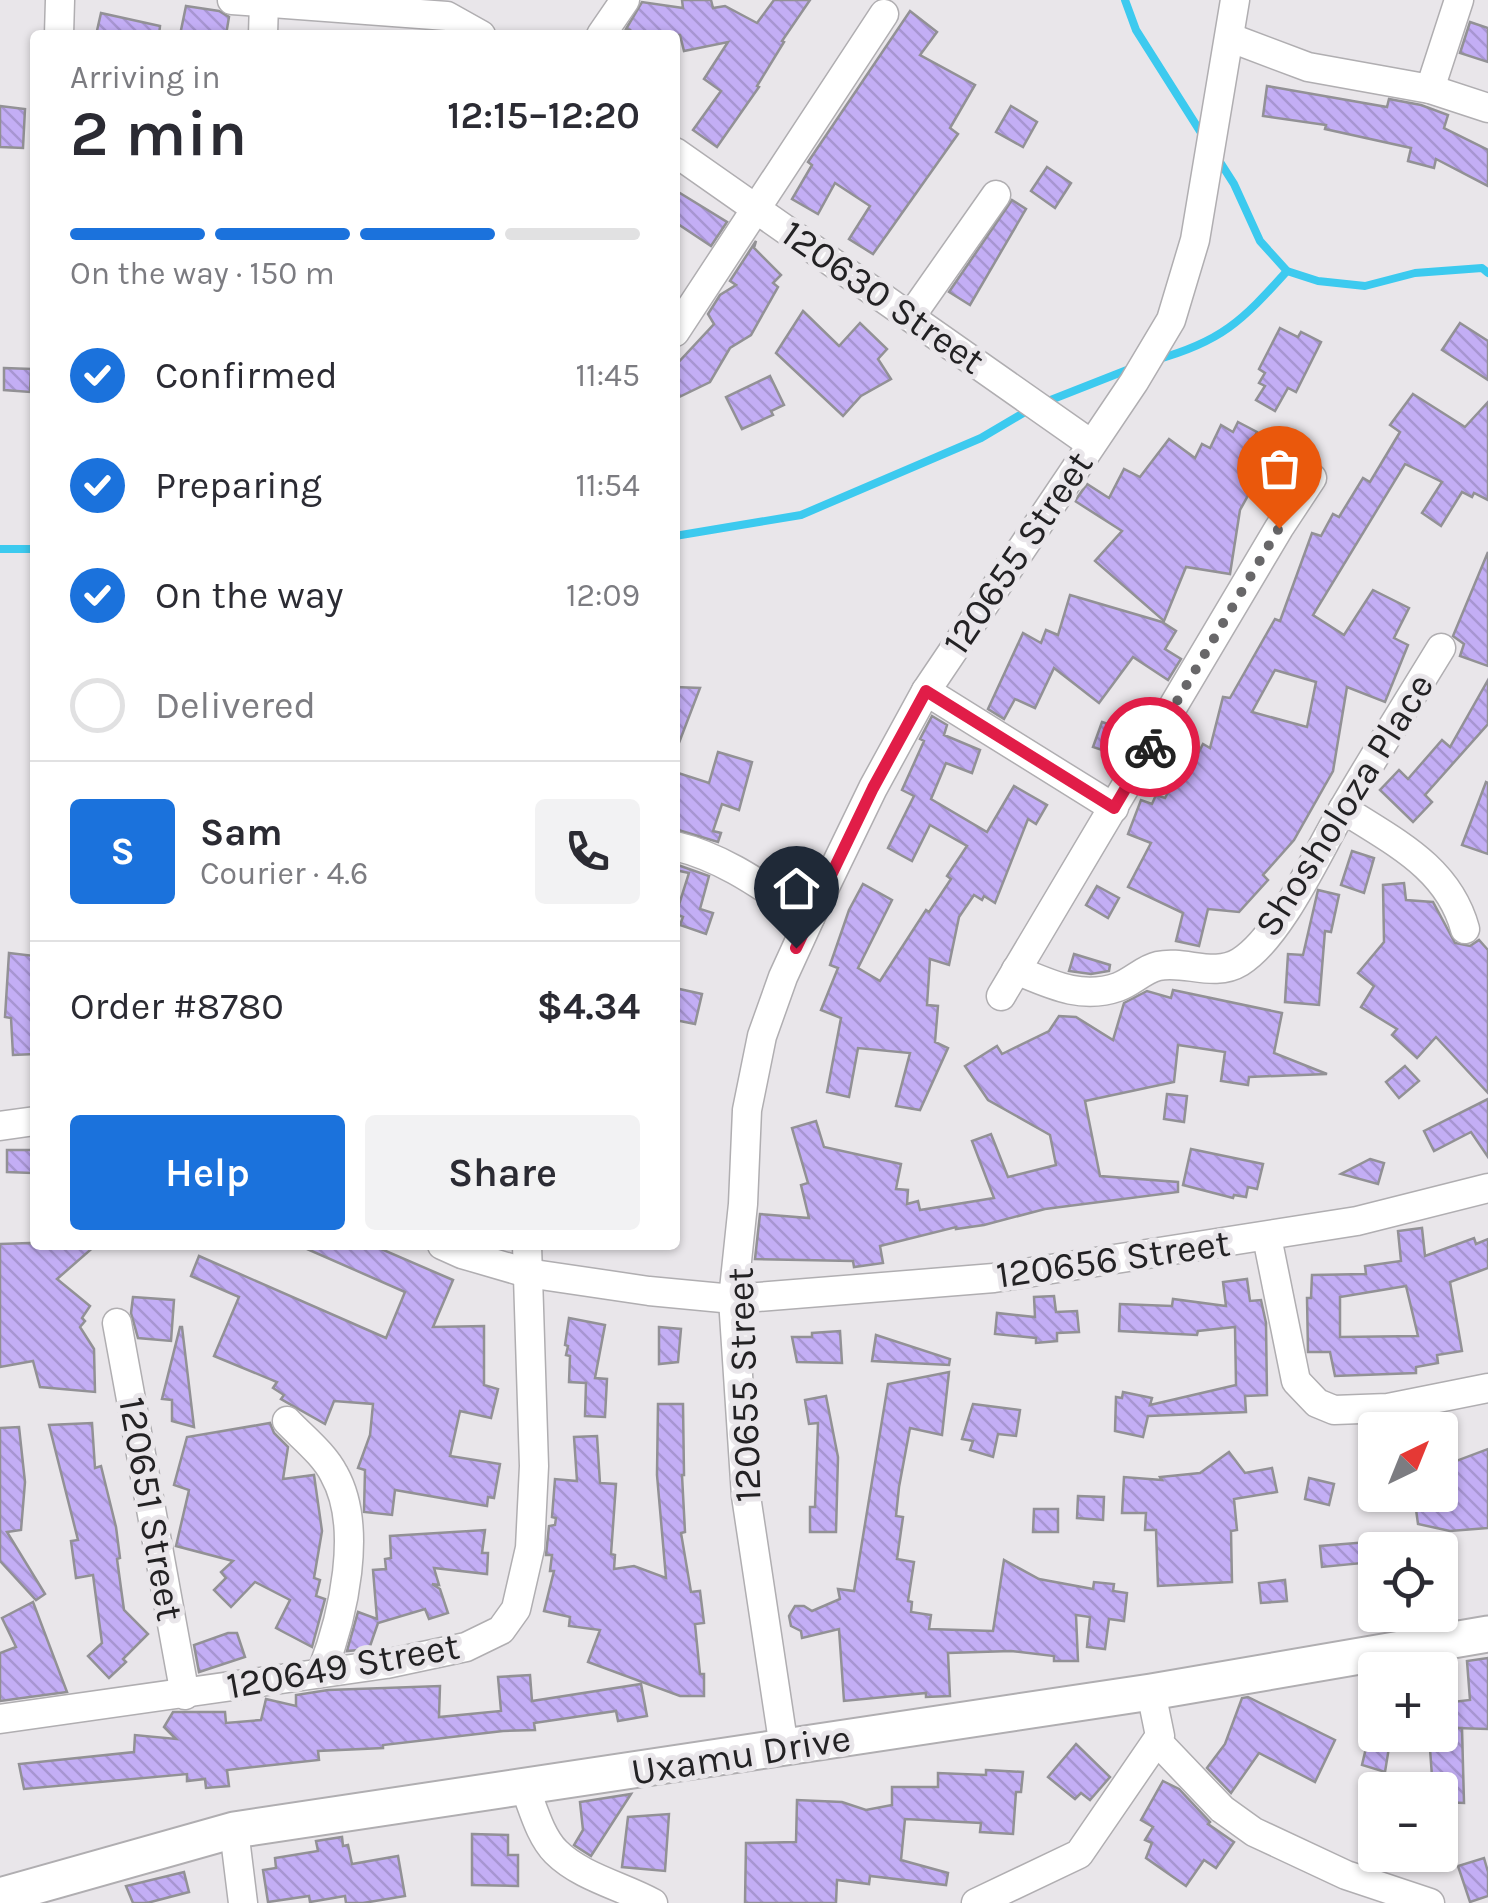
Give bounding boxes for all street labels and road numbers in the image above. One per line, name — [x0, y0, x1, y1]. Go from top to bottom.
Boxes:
street label: 120630 Street — [773, 211, 993, 383]
street label: 120655 Street — [934, 443, 1102, 663]
street label: Shosholoza Place — [1245, 665, 1443, 945]
street label: 120656 Street — [993, 1220, 1233, 1298]
street label: 120655 Street — [717, 1267, 771, 1503]
street label: 120651 Street — [109, 1394, 193, 1624]
street label: 120649 Street — [223, 1623, 463, 1709]
street label: Uxamu Drive — [628, 1715, 854, 1795]

